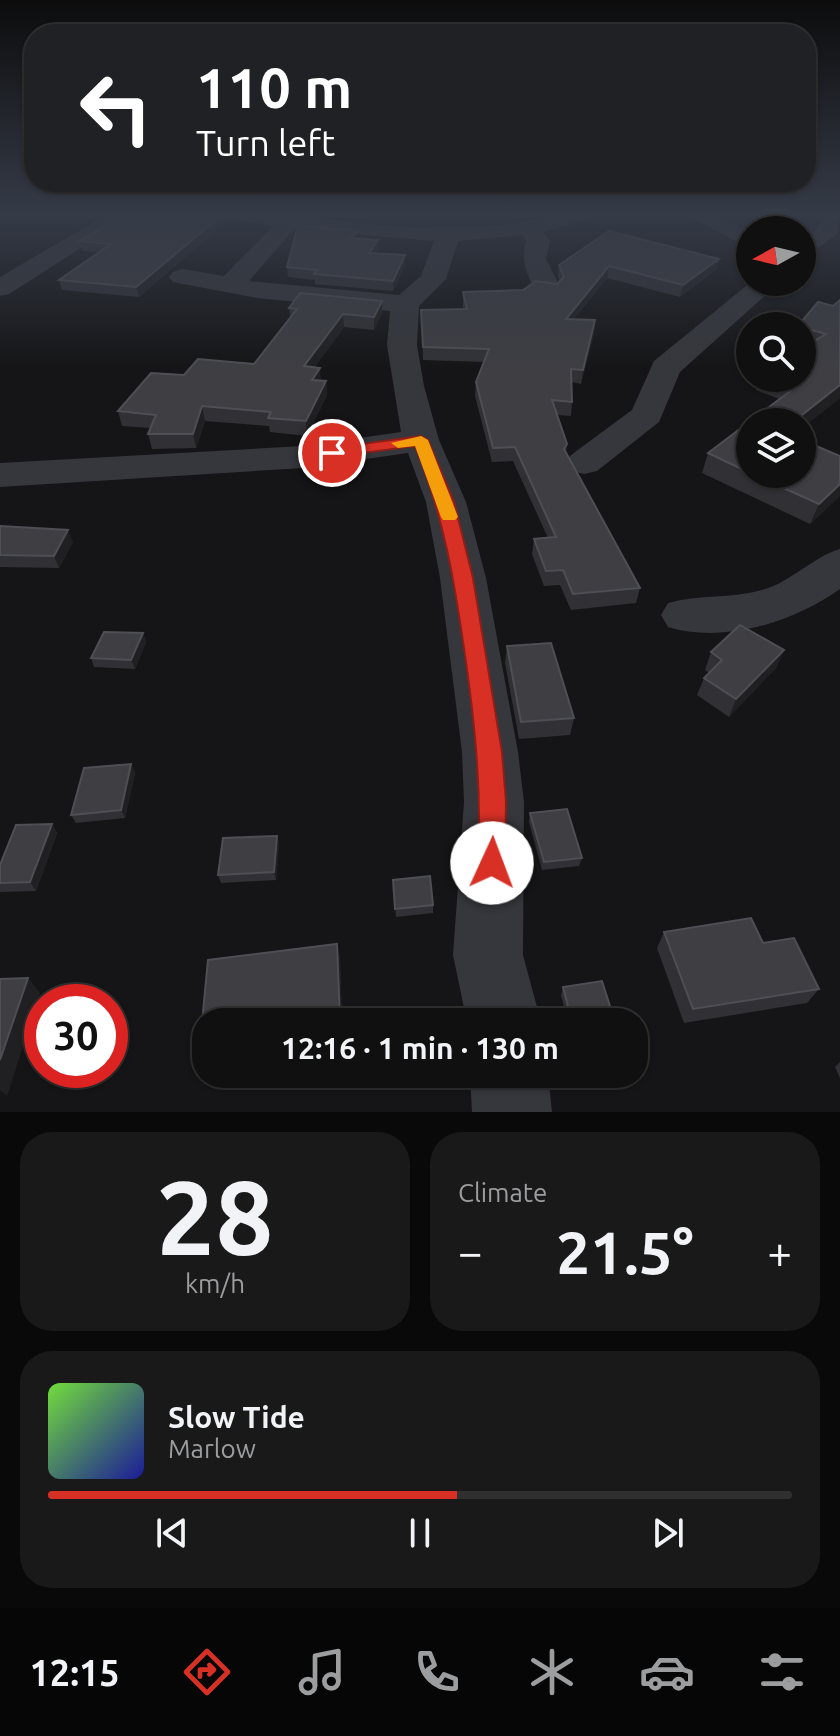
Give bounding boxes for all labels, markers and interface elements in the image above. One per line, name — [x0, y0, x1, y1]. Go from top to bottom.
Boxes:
icon: left — [64, 56, 168, 160]
text: 110 m — [196, 56, 352, 119]
text: Turn left — [196, 122, 335, 163]
north arrow — [736, 216, 816, 296]
map controls — [736, 216, 816, 488]
button: search — [736, 312, 816, 392]
button: layers — [736, 408, 816, 488]
pin — [298, 419, 366, 487]
icon: arrive — [310, 431, 354, 475]
position arrow — [450, 821, 534, 905]
speed limit sign: 30 — [24, 984, 128, 1088]
text: 12:16 · 1 min · 130 m — [281, 1031, 559, 1065]
text: 28 — [156, 1158, 274, 1275]
text: Climate — [458, 1178, 547, 1207]
text: 21.5° — [556, 1218, 694, 1285]
text: − — [458, 1227, 483, 1276]
text: + — [767, 1227, 792, 1276]
text: km/h — [185, 1269, 245, 1298]
text: Slow Tide — [168, 1400, 305, 1434]
text: Marlow — [168, 1434, 256, 1463]
icon: previous — [150, 1511, 194, 1555]
icon: pause — [398, 1511, 442, 1555]
icon: next — [646, 1511, 690, 1555]
icon: directions — [179, 1644, 235, 1700]
icon: music — [294, 1644, 350, 1700]
icon: phone — [409, 1644, 465, 1700]
icon: climate — [524, 1644, 580, 1700]
icon: car — [639, 1644, 695, 1700]
icon: filters — [754, 1644, 810, 1700]
text: 12:15 — [30, 1652, 120, 1693]

